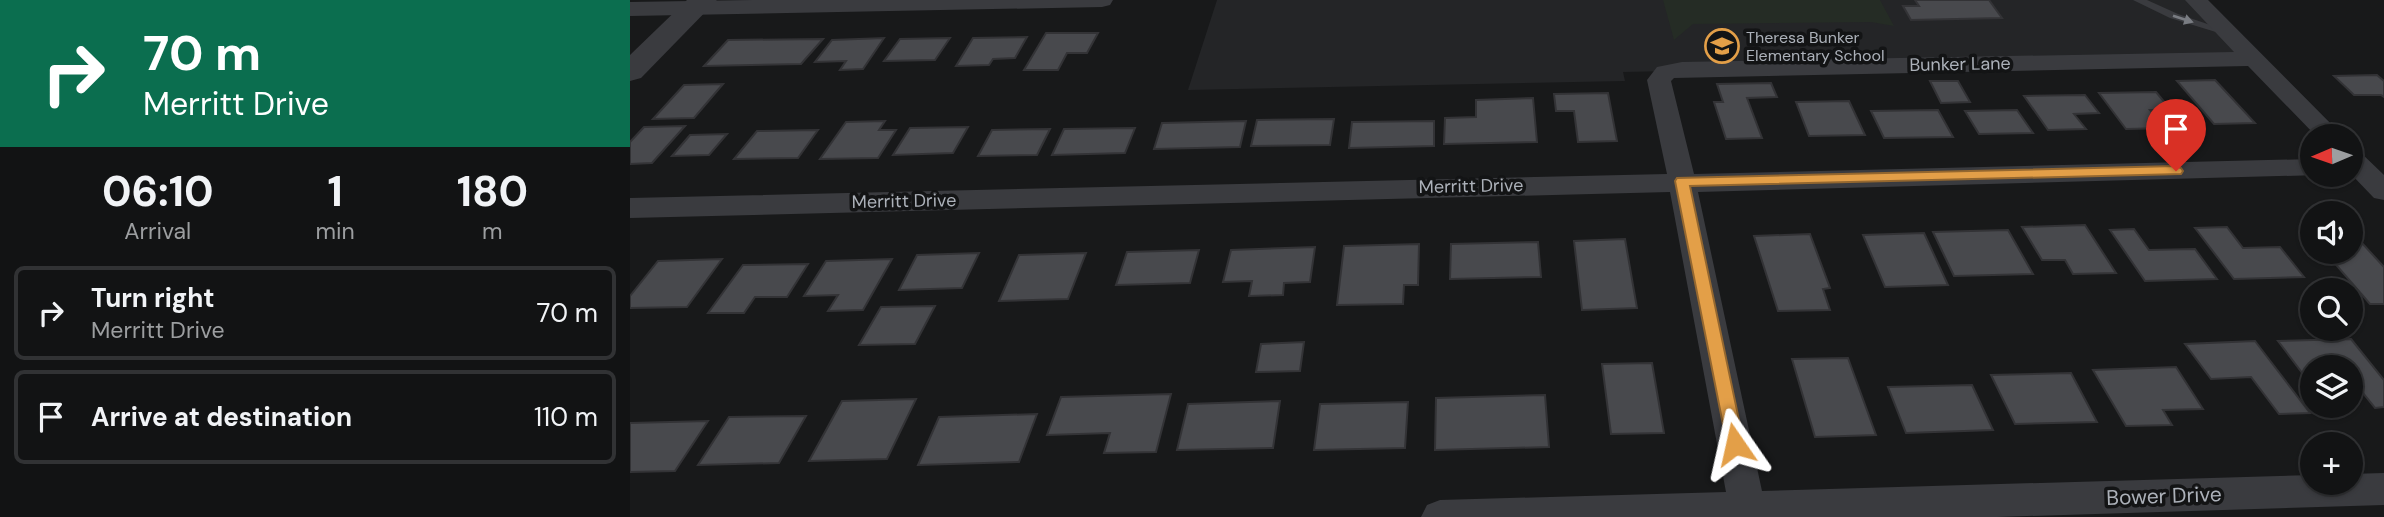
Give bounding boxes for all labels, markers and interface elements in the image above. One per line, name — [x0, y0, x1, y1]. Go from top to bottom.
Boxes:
one-way arrow — [2173, 14, 2194, 24]
text: 70 m — [143, 21, 261, 85]
school or university icon: Theresa Bunker Elementary School — [1703, 27, 1741, 65]
place label: Theresa Bunker Elementary School — [1746, 27, 1884, 66]
icon: right — [28, 28, 119, 119]
street label: Bunker Lane — [1909, 51, 2011, 77]
text: Merritt Drive — [143, 83, 329, 125]
pin — [2146, 99, 2206, 171]
icon: arrive — [2157, 110, 2195, 148]
north arrow — [2300, 124, 2362, 187]
map controls — [2300, 124, 2363, 495]
text: 06:10 — [102, 164, 214, 219]
text: 1 — [327, 164, 343, 219]
text: 180 — [457, 164, 528, 219]
street label: Merritt Drive — [1419, 173, 1523, 199]
street label: Merritt Drive — [852, 188, 956, 214]
button: sound — [2300, 201, 2363, 264]
text: Arrival — [124, 216, 191, 246]
text: min — [316, 216, 355, 246]
text: m — [482, 216, 503, 246]
button: search — [2300, 278, 2363, 341]
text: Turn right — [91, 281, 215, 315]
icon: right — [32, 294, 70, 332]
text: 70 m — [537, 296, 598, 330]
text: Merritt Drive — [91, 315, 225, 345]
button: layers — [2300, 355, 2363, 418]
icon: arrive — [32, 398, 70, 436]
text: Arrive at destination — [91, 400, 352, 434]
text: 110 m — [534, 400, 598, 434]
position arrow — [1698, 407, 1772, 481]
button: + — [2300, 432, 2363, 495]
street label: Bower Drive — [2106, 480, 2222, 512]

